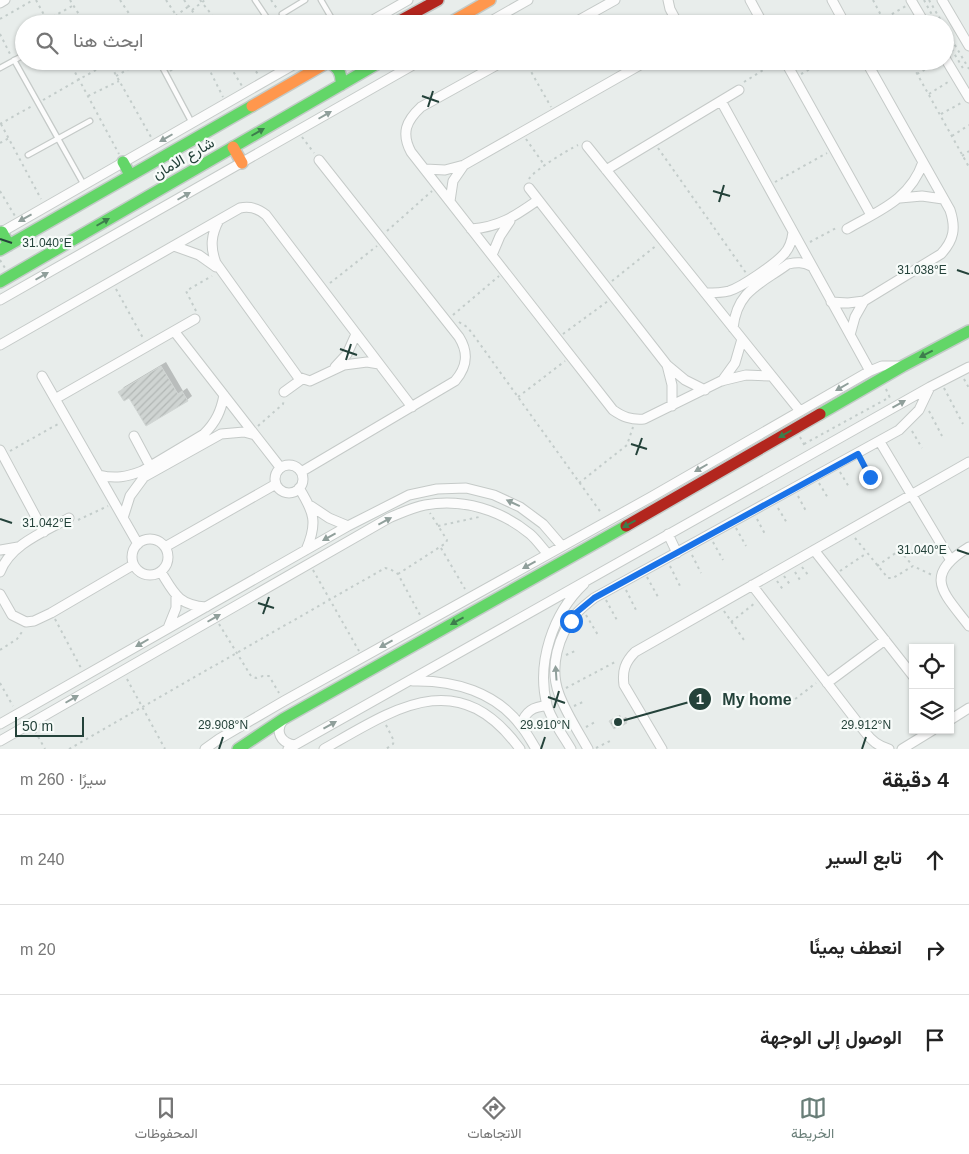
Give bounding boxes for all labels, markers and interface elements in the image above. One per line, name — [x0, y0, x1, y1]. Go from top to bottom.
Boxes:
search box — [15, 15, 954, 70]
icon: search — [33, 29, 61, 57]
text: ابحث هنا — [73, 30, 143, 51]
one-way arrow — [318, 111, 331, 120]
one-way arrow — [251, 128, 266, 136]
street label: شارع الامان — [149, 133, 219, 185]
one-way arrow — [159, 134, 174, 142]
one-way arrow — [177, 191, 190, 200]
one-way arrow — [19, 214, 32, 223]
one-way arrow — [96, 218, 109, 227]
text: 31.040°E — [22, 236, 72, 250]
text: 31.038°E — [897, 263, 947, 277]
one-way arrow — [35, 272, 50, 280]
one-way arrow — [919, 350, 933, 358]
one-way arrow — [834, 383, 849, 391]
one-way arrow — [892, 400, 905, 409]
one-way arrow — [777, 430, 792, 438]
one-way arrow — [693, 464, 708, 472]
route end — [859, 466, 882, 489]
one-way arrow — [506, 499, 520, 507]
text: 31.042°E — [22, 516, 72, 530]
one-way arrow — [378, 517, 393, 525]
one-way arrow — [622, 520, 636, 528]
one-way arrow — [322, 533, 336, 541]
text: 31.040°E — [897, 543, 947, 557]
one-way arrow — [521, 561, 536, 569]
route start — [560, 610, 583, 633]
one-way arrow — [207, 614, 220, 623]
one-way arrow — [450, 617, 464, 626]
one-way arrow — [136, 639, 149, 648]
one-way arrow — [380, 639, 393, 648]
map controls — [909, 644, 954, 734]
button: locate — [909, 644, 954, 689]
one-way arrow — [552, 665, 560, 681]
callout: My home — [688, 684, 802, 715]
button: layers — [909, 689, 954, 734]
text: 1 — [696, 690, 704, 707]
text: My home — [722, 691, 792, 708]
one-way arrow — [66, 694, 79, 703]
scale bar — [15, 714, 84, 737]
text: 50 m — [22, 718, 53, 734]
text: 29.908°N — [198, 718, 248, 732]
text: 29.910°N — [520, 718, 570, 732]
text: 29.912°N — [841, 718, 891, 732]
one-way arrow — [323, 721, 338, 729]
text: 4 دقيقة — [882, 768, 949, 791]
text: سيرًا · 260 m — [20, 771, 106, 788]
icon: ahead — [921, 846, 949, 874]
text: تابع السير — [826, 847, 902, 868]
text: 240 m — [20, 851, 64, 868]
icon: right — [921, 936, 949, 964]
text: انعطف يمينًا — [809, 937, 902, 958]
text: 20 m — [20, 941, 56, 958]
icon: arrive — [921, 1026, 949, 1054]
text: الوصول إلى الوجهة — [760, 1027, 902, 1048]
tab: المحفوظات — [135, 1094, 198, 1146]
tab: الاتجاهات — [467, 1094, 522, 1146]
tab: الخريطة — [791, 1094, 834, 1146]

